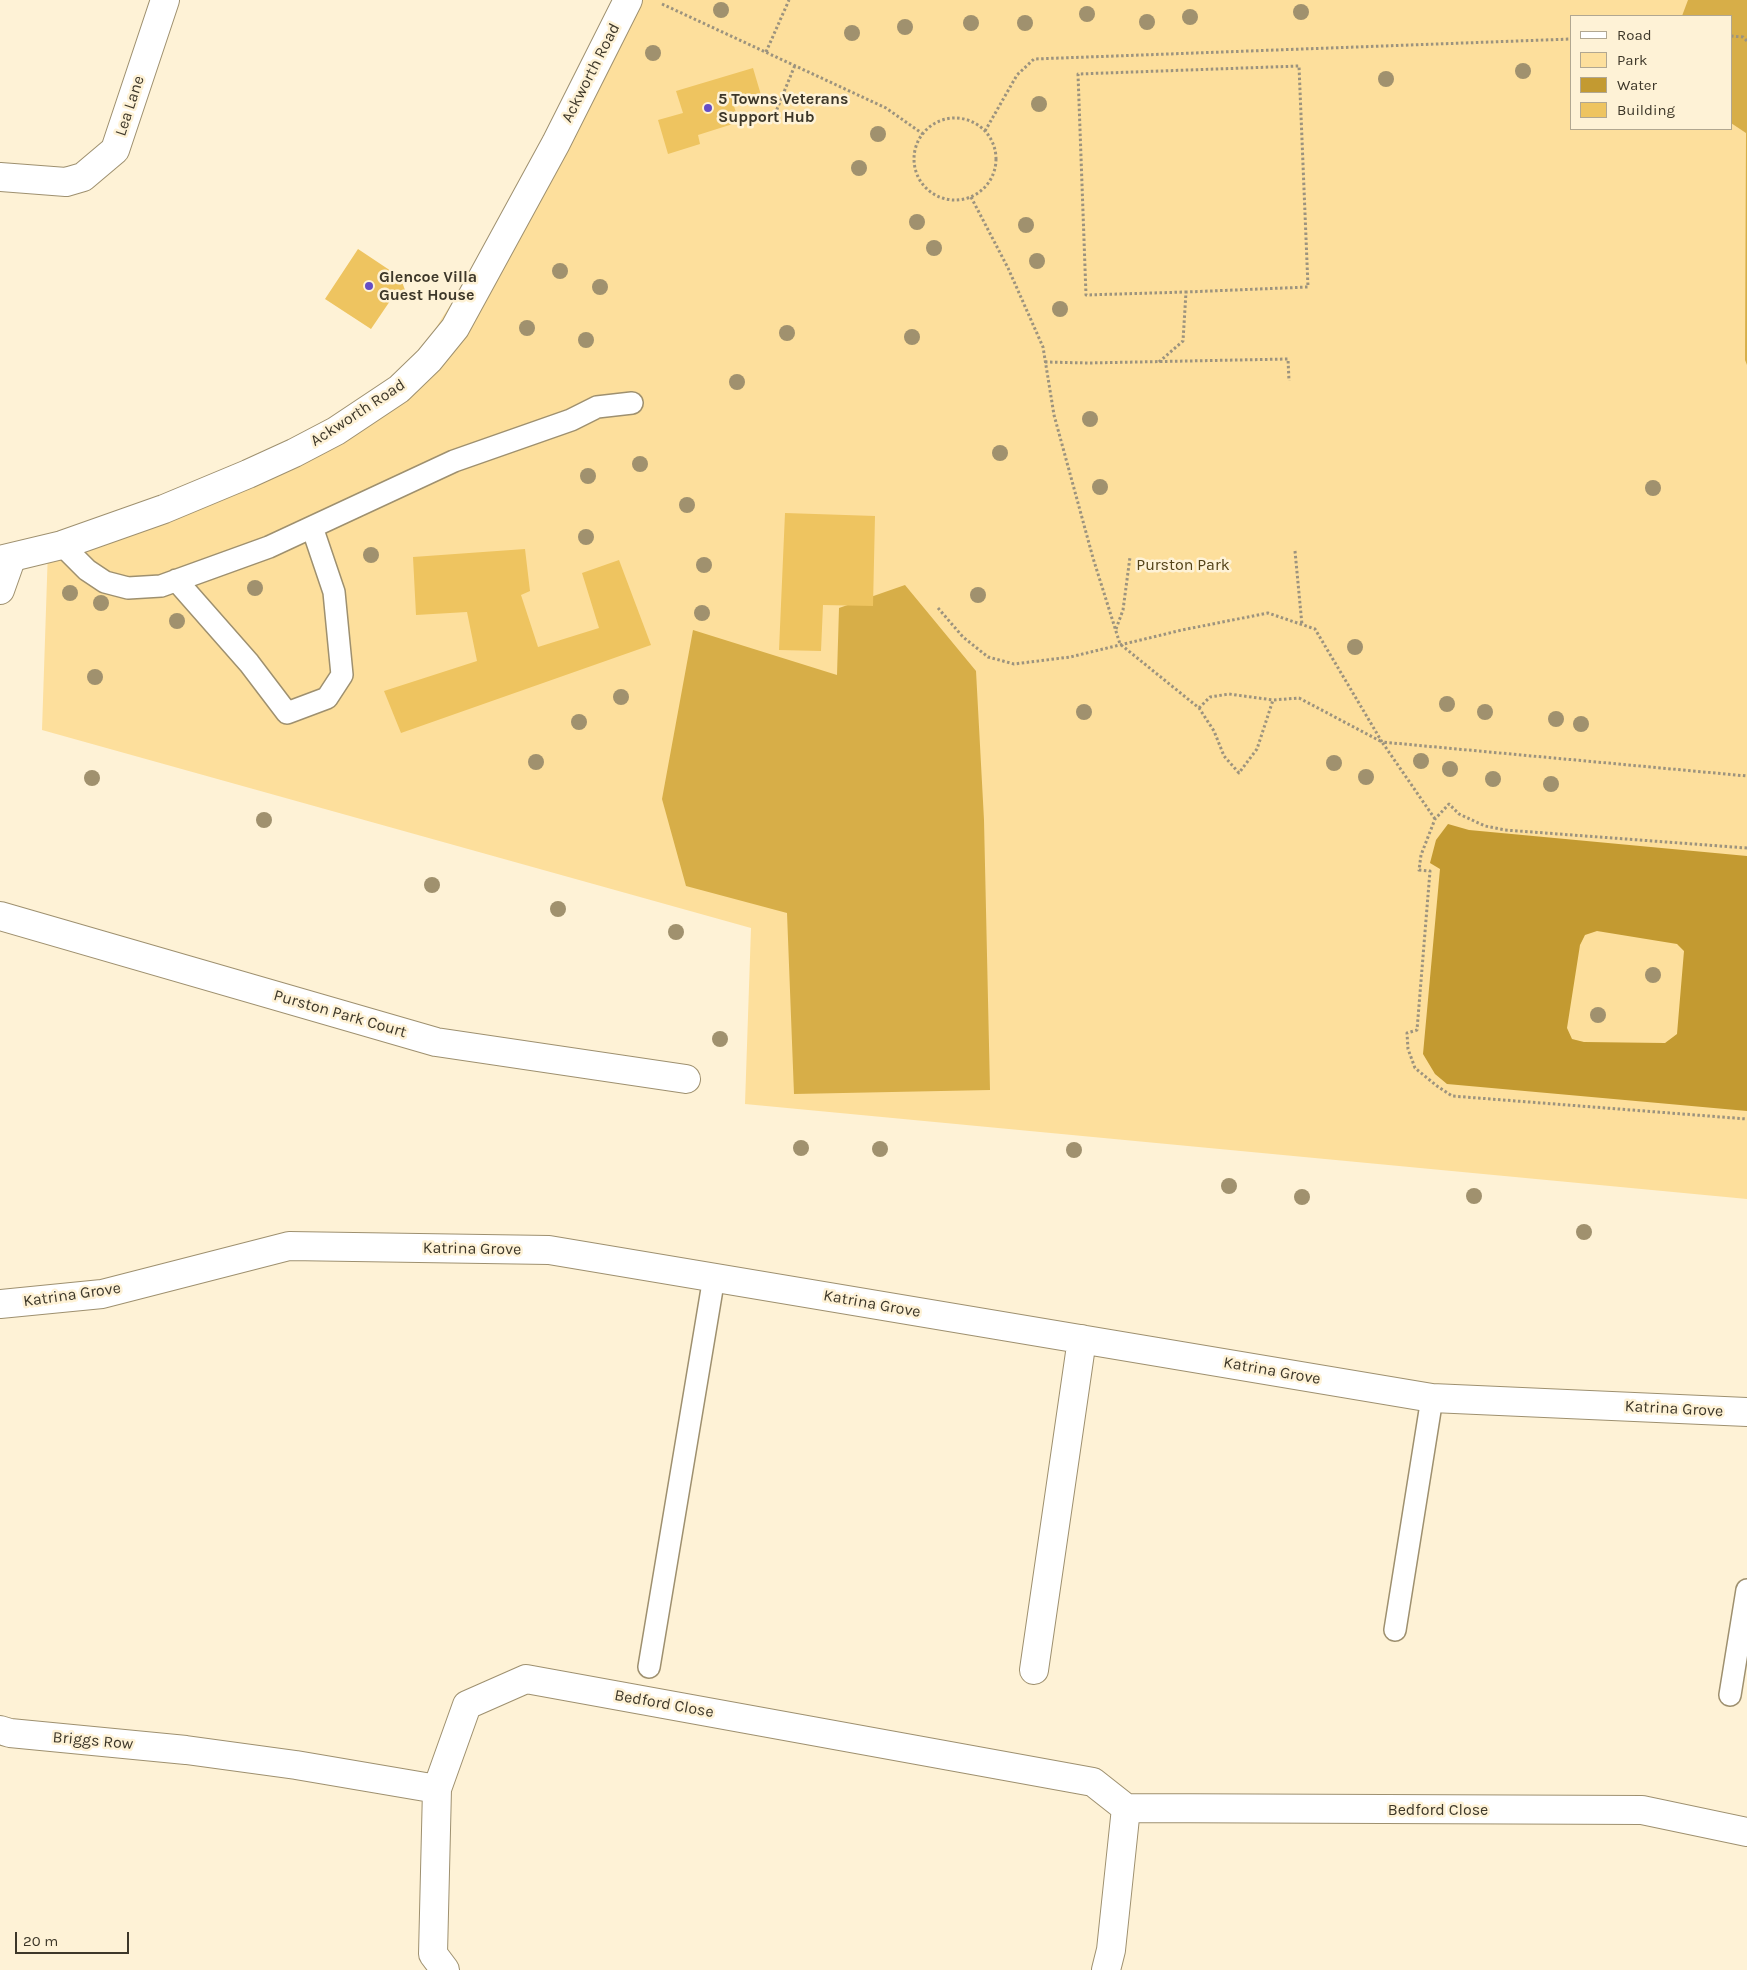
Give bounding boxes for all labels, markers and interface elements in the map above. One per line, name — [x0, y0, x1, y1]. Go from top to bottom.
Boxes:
legend — [1570, 15, 1732, 130]
street label: Ackworth Road — [558, 20, 624, 126]
text: Road — [1617, 26, 1652, 44]
text: Park — [1617, 51, 1647, 69]
street label: Lea Lane — [111, 73, 149, 139]
text: Water — [1617, 76, 1657, 94]
place label: 5 Towns Veterans Support Hub — [718, 89, 848, 127]
text: Building — [1617, 101, 1675, 119]
marker: 5 Towns Veterans Support Hub — [702, 102, 714, 114]
place label: Glencoe Villa Guest House — [379, 267, 477, 305]
marker: Glencoe Villa Guest House — [363, 280, 375, 292]
street label: Ackworth Road — [307, 375, 409, 451]
park label: Purston Park — [1136, 555, 1230, 575]
street label: Purston Park Court — [271, 986, 409, 1042]
street label: Katrina Grove — [423, 1239, 521, 1259]
street label: Katrina Grove — [22, 1279, 122, 1311]
street label: Katrina Grove — [822, 1286, 922, 1322]
street label: Katrina Grove — [1222, 1353, 1322, 1389]
street label: Katrina Grove — [1624, 1397, 1724, 1421]
street label: Bedford Close — [613, 1686, 715, 1722]
street label: Briggs Row — [52, 1728, 134, 1754]
street label: Bedford Close — [1388, 1800, 1488, 1820]
scale bar — [18, 1922, 131, 1954]
text: 20 m — [23, 1932, 58, 1950]

